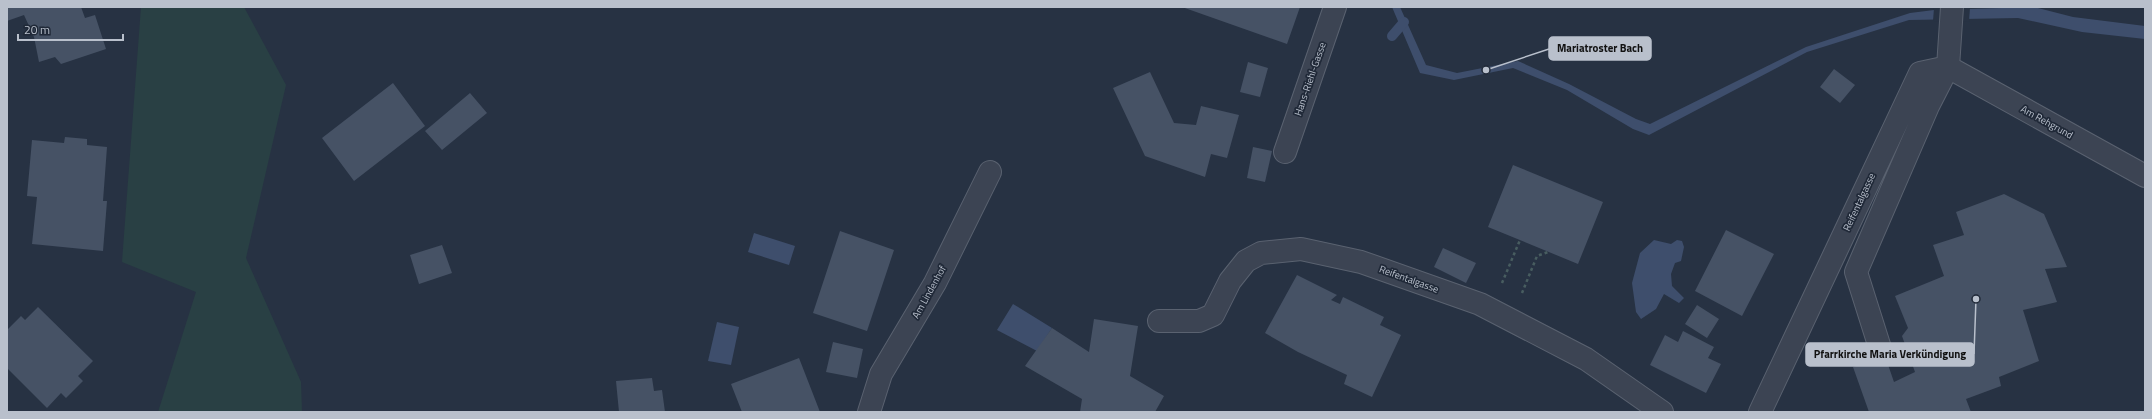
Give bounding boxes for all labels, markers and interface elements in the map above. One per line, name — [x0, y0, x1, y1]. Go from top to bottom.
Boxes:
scale bar — [18, 16, 123, 42]
text: 20 m — [24, 20, 50, 39]
callout: Mariatroster Bach — [1549, 37, 1651, 60]
street label: Hans-Riehl-Gasse — [1290, 40, 1330, 118]
text: Mariatroster Bach — [1557, 40, 1643, 56]
street label: Am Rehgrund — [2018, 101, 2076, 143]
street label: Reifentalgasse — [1839, 171, 1879, 233]
street label: Reifentalgasse — [1377, 261, 1441, 297]
street label: Am Lindenhof — [908, 262, 950, 321]
callout: Pfarrkirche Maria Verkündigung — [1806, 343, 1974, 366]
text: Pfarrkirche Maria Verkündigung — [1814, 346, 1966, 362]

